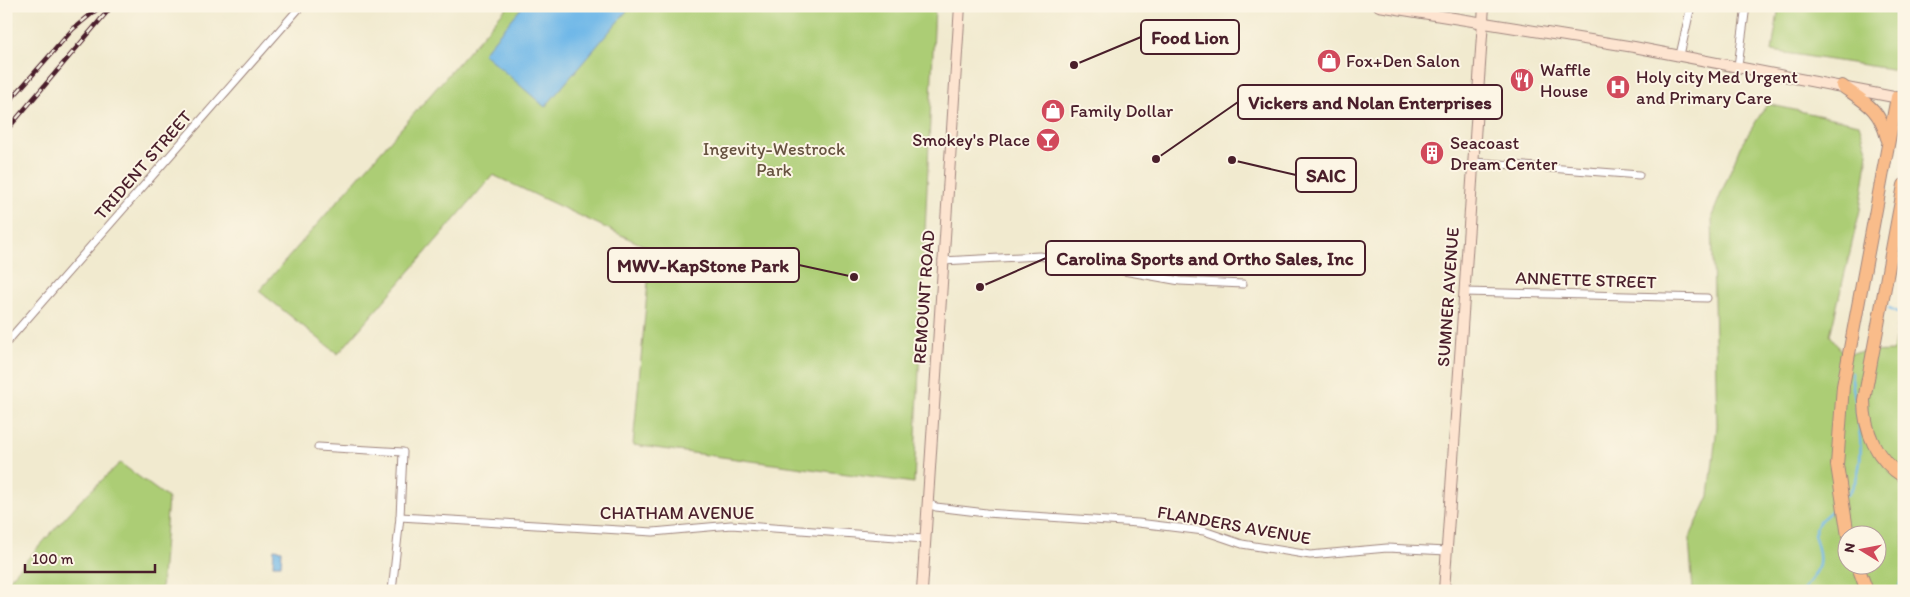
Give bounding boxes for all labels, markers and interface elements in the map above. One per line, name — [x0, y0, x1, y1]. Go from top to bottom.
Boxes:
callout: Food Lion — [1141, 20, 1239, 54]
text: Food Lion — [1151, 26, 1230, 49]
shop icon: Fox+Den Salon — [1316, 48, 1342, 74]
place label: Fox+Den Salon — [1346, 50, 1460, 72]
place label: Waffle House — [1540, 59, 1591, 102]
place label: Holy city Med Urgent and Primary Care — [1636, 66, 1798, 109]
restaurant icon: Waffle House — [1509, 67, 1535, 93]
hospital icon: Holy city Med Urgent and Primary Care — [1605, 74, 1631, 100]
callout: Vickers and Nolan Enterprises — [1238, 85, 1502, 119]
text: Vickers and Nolan Enterprises — [1248, 91, 1492, 114]
shop icon: Family Dollar — [1040, 98, 1066, 124]
place label: Family Dollar — [1070, 100, 1174, 122]
street label: TRIDENT STREET — [90, 106, 196, 224]
bar icon: Smokey's Place — [1035, 127, 1061, 153]
place label: Smokey's Place — [912, 129, 1030, 151]
place label: Seacoast Dream Center — [1450, 132, 1558, 175]
park label: Ingevity-Westrock Park — [703, 138, 846, 181]
building icon: Seacoast Dream Center — [1419, 140, 1445, 166]
callout: SAIC — [1296, 158, 1356, 192]
text: SAIC — [1306, 164, 1346, 187]
street label: SUMNER AVENUE — [1432, 226, 1464, 368]
street label: REMOUNT ROAD — [908, 229, 940, 365]
callout: Carolina Sports and Ortho Sales, Inc — [1046, 241, 1365, 275]
text: Carolina Sports and Ortho Sales, Inc — [1056, 247, 1354, 270]
callout: MWV-KapStone Park — [608, 248, 799, 282]
text: MWV-KapStone Park — [617, 254, 789, 277]
street label: ANNETTE STREET — [1515, 267, 1657, 293]
street label: FLANDERS AVENUE — [1156, 501, 1312, 549]
street label: CHATHAM AVENUE — [600, 502, 754, 524]
north arrow — [1838, 524, 1888, 574]
scale bar — [25, 542, 155, 574]
text: N — [1840, 542, 1859, 554]
text: 100 m — [32, 550, 74, 568]

